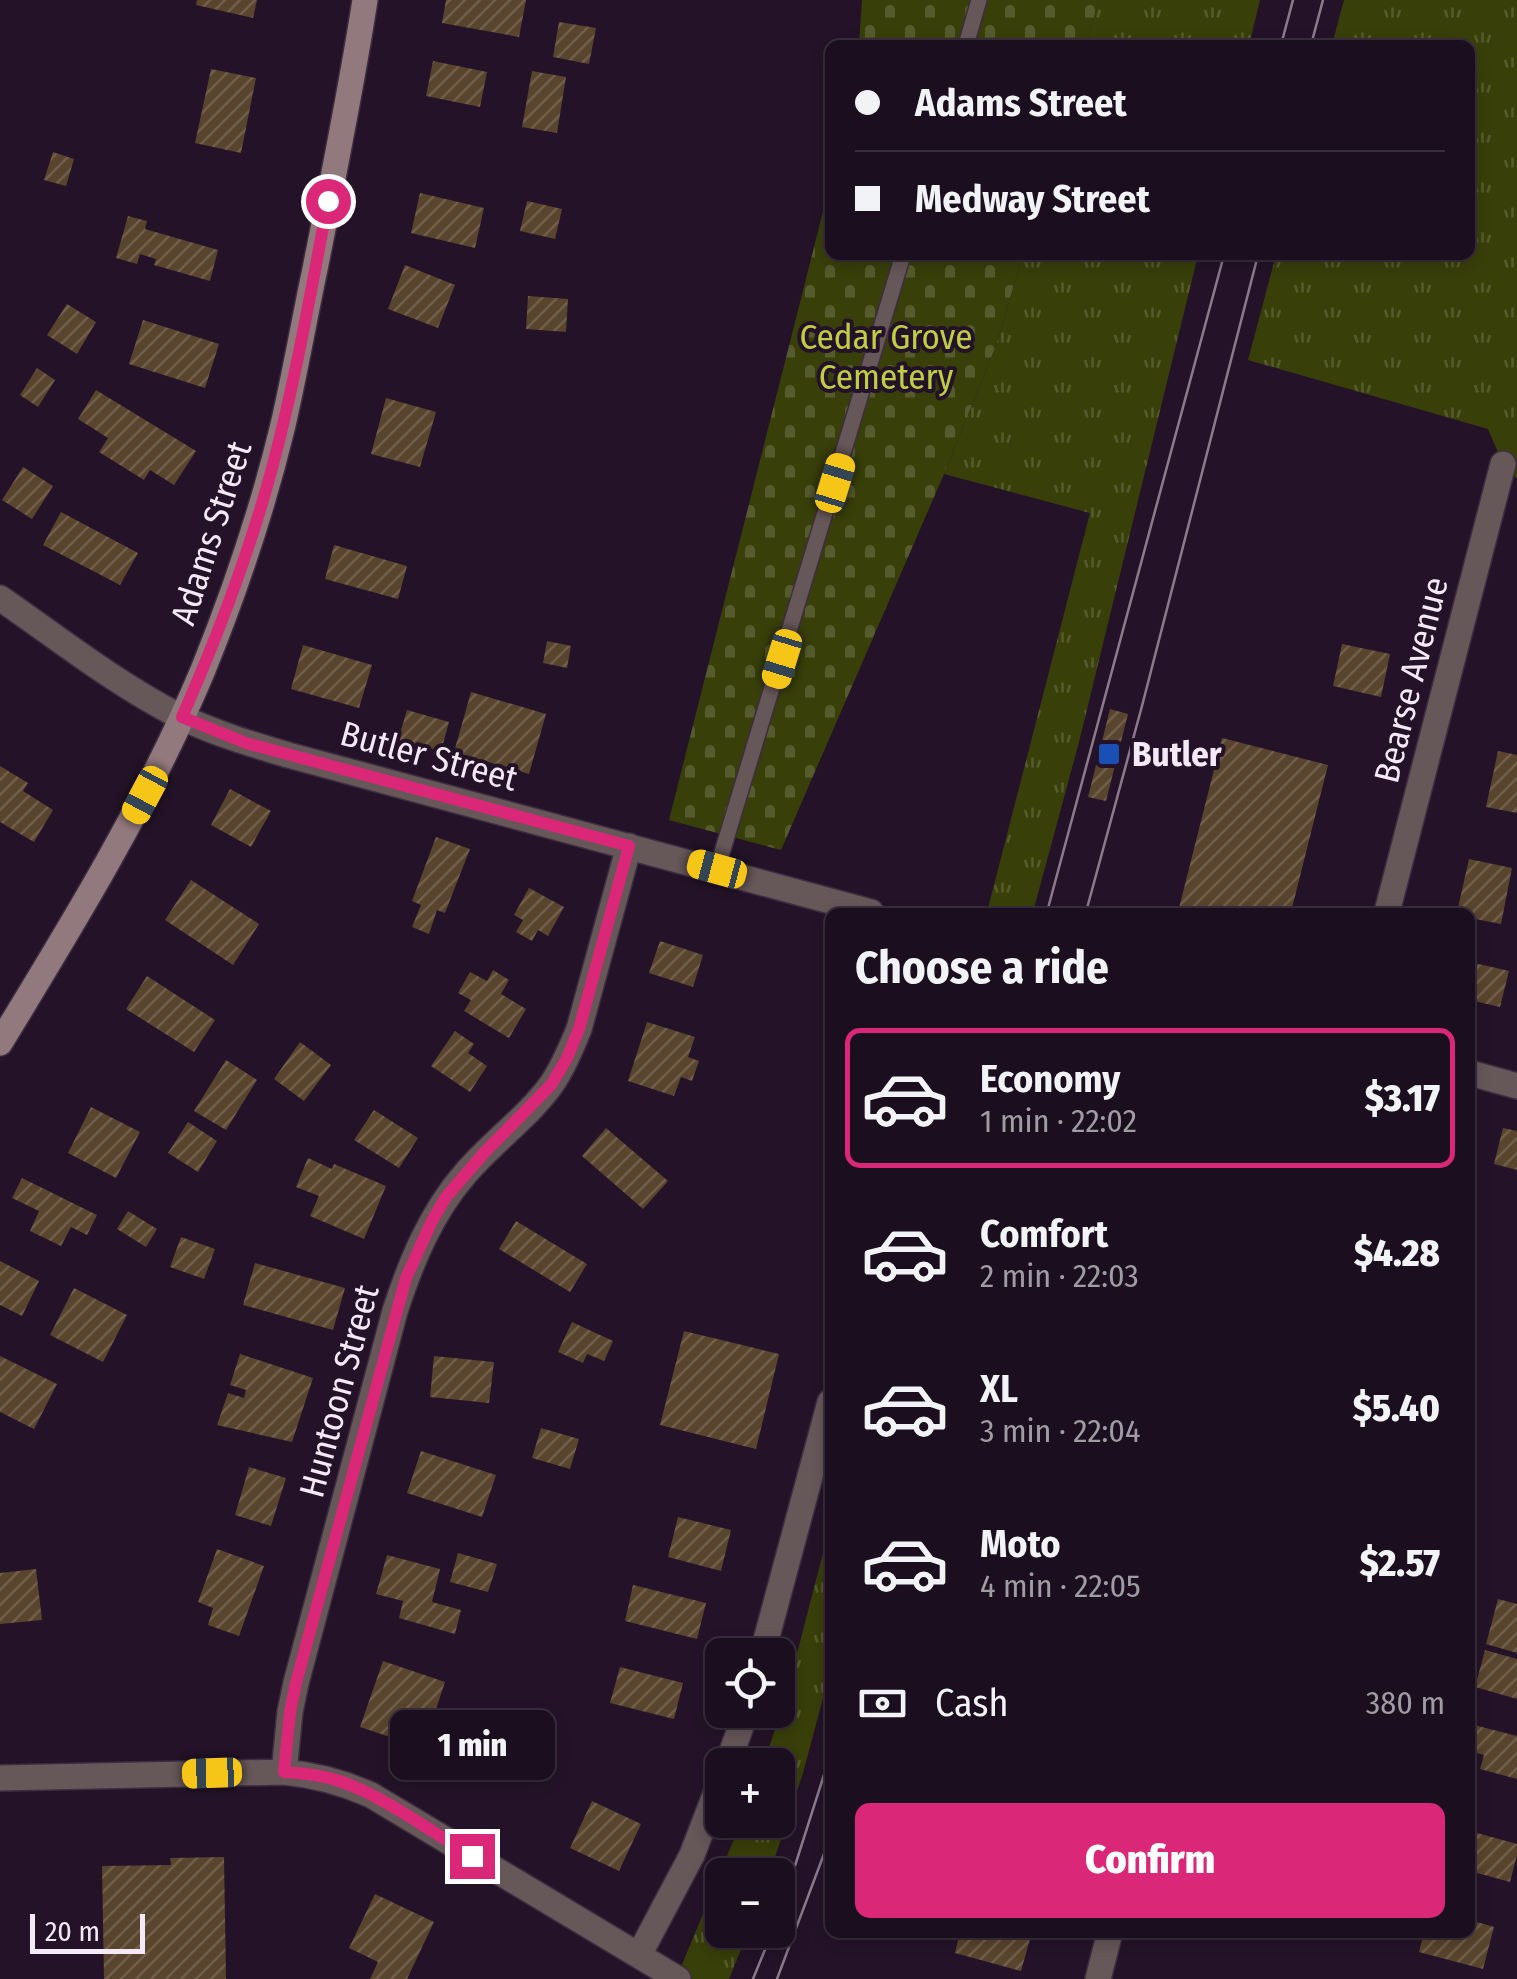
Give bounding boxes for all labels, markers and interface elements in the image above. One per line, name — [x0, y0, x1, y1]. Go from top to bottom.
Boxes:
text: Adams Street — [915, 80, 1127, 126]
text: Medway Street — [915, 176, 1150, 222]
route start — [306, 179, 351, 224]
park label: Cedar Grove Cemetery — [799, 316, 973, 398]
street label: Adams Street — [162, 435, 261, 630]
car — [812, 450, 858, 516]
street label: Bearse Avenue — [1365, 573, 1457, 787]
car — [759, 626, 805, 692]
street label: Butler Street — [336, 712, 523, 800]
place label: Butler — [1132, 733, 1222, 775]
marker: Butler — [1096, 741, 1122, 767]
car — [118, 761, 172, 829]
car — [684, 847, 750, 891]
text: Choose a ride — [855, 941, 1109, 995]
icon: car — [860, 1053, 950, 1143]
text: Economy — [980, 1056, 1120, 1102]
text: $3.17 — [1365, 1075, 1440, 1121]
text: 1 min · 22:02 — [980, 1102, 1137, 1140]
icon: car — [860, 1208, 950, 1298]
text: Comfort — [980, 1211, 1108, 1257]
text: $4.28 — [1354, 1230, 1440, 1276]
text: 2 min · 22:03 — [980, 1257, 1139, 1295]
street label: Huntoon Street — [290, 1280, 388, 1502]
icon: car — [860, 1363, 950, 1453]
text: XL — [980, 1366, 1018, 1412]
text: $5.40 — [1353, 1385, 1440, 1431]
text: 3 min · 22:04 — [980, 1412, 1140, 1450]
icon: car — [860, 1518, 950, 1608]
text: Moto — [980, 1521, 1061, 1567]
text: $2.57 — [1360, 1540, 1440, 1586]
text: 4 min · 22:05 — [980, 1567, 1141, 1605]
map controls — [705, 1638, 795, 1948]
button: locate — [705, 1638, 795, 1728]
icon: cash — [855, 1676, 910, 1731]
text: Cash — [935, 1680, 1009, 1726]
text: 380 m — [1366, 1684, 1445, 1722]
callout: 1 min — [390, 1711, 554, 1781]
text: 1 min — [438, 1726, 507, 1764]
button: + — [705, 1748, 795, 1838]
car — [181, 1757, 243, 1789]
button: Confirm — [855, 1803, 1445, 1918]
route end — [450, 1834, 495, 1879]
button: − — [705, 1858, 795, 1948]
scale bar — [30, 1909, 145, 1954]
text: 20 m — [45, 1915, 100, 1948]

